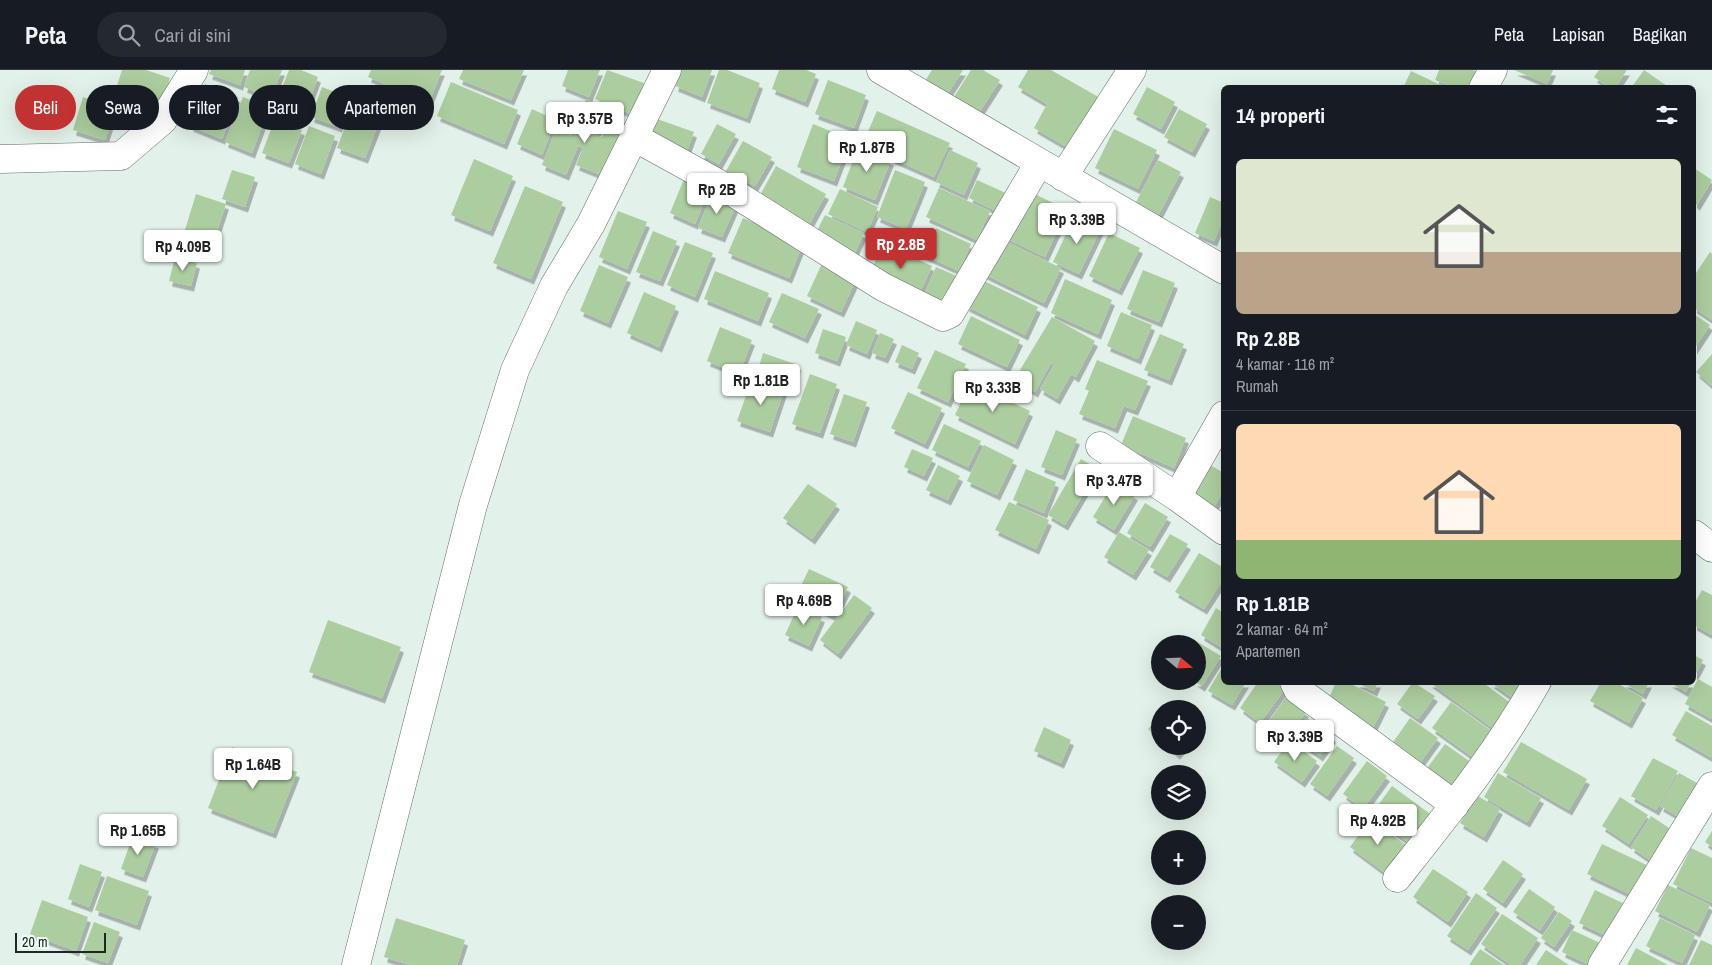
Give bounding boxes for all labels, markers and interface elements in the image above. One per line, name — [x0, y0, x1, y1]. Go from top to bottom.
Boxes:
search box — [97, 12, 447, 57]
text: Peta — [25, 19, 67, 51]
icon: search — [115, 21, 143, 49]
text: Cari di sini — [155, 22, 231, 48]
text: Peta — [1494, 22, 1524, 47]
text: Lapisan — [1552, 22, 1605, 47]
text: Bagikan — [1633, 22, 1687, 47]
chip: Beli — [15, 85, 76, 130]
chip: Sewa — [86, 85, 159, 130]
chip: Filter — [169, 85, 239, 130]
chip: Baru — [249, 85, 316, 130]
chip: Apartemen — [326, 85, 434, 130]
text: 14 properti — [1236, 101, 1325, 130]
icon: filters — [1653, 101, 1681, 129]
pin: Rp 3.57B — [533, 102, 637, 144]
text: Rp 3.57B — [557, 107, 613, 129]
pin: Rp 1.87B — [815, 131, 919, 173]
text: Rp 1.87B — [839, 136, 895, 158]
pin: Rp 2B — [682, 172, 752, 215]
text: Rp 2B — [698, 178, 736, 200]
icon: home — [1414, 191, 1504, 281]
pin: Rp 3.39B — [1025, 202, 1129, 245]
text: Rp 3.39B — [1049, 208, 1105, 230]
pin: Rp 2.8B — [855, 228, 947, 270]
pin: Rp 4.09B — [131, 230, 235, 272]
text: Rp 2.8B — [877, 233, 925, 255]
text: Rp 4.09B — [155, 235, 211, 257]
text: Rp 2.8B — [1236, 324, 1300, 353]
text: 4 kamar · 116 m² — [1236, 353, 1334, 375]
pin: Rp 1.81B — [709, 364, 813, 406]
text: Rp 1.81B — [733, 369, 789, 391]
pin: Rp 3.33B — [941, 370, 1045, 413]
text: Rumah — [1236, 375, 1278, 397]
text: Rp 3.33B — [965, 376, 1021, 398]
icon: home — [1414, 457, 1504, 547]
pin: Rp 3.47B — [1062, 464, 1166, 506]
text: Rp 3.47B — [1086, 469, 1142, 491]
pin: Rp 4.69B — [752, 584, 856, 626]
text: Rp 4.69B — [776, 589, 832, 611]
text: Rp 1.81B — [1236, 589, 1310, 618]
text: 2 kamar · 64 m² — [1236, 618, 1328, 640]
north arrow — [1151, 635, 1206, 690]
map controls — [1151, 635, 1206, 950]
text: Apartemen — [1236, 640, 1300, 662]
button: locate — [1151, 700, 1206, 755]
pin: Rp 3.39B — [1243, 720, 1347, 762]
text: Rp 3.39B — [1267, 725, 1323, 747]
pin: Rp 1.64B — [201, 748, 305, 790]
text: Rp 1.64B — [225, 753, 281, 775]
button: layers — [1151, 765, 1206, 820]
pin: Rp 4.92B — [1326, 804, 1430, 846]
text: Rp 4.92B — [1350, 809, 1406, 831]
pin: Rp 1.65B — [86, 814, 190, 856]
text: Rp 1.65B — [110, 819, 166, 841]
button: + — [1151, 830, 1206, 885]
button: − — [1151, 895, 1206, 950]
scale bar — [15, 930, 106, 953]
text: 20 m — [22, 933, 48, 951]

